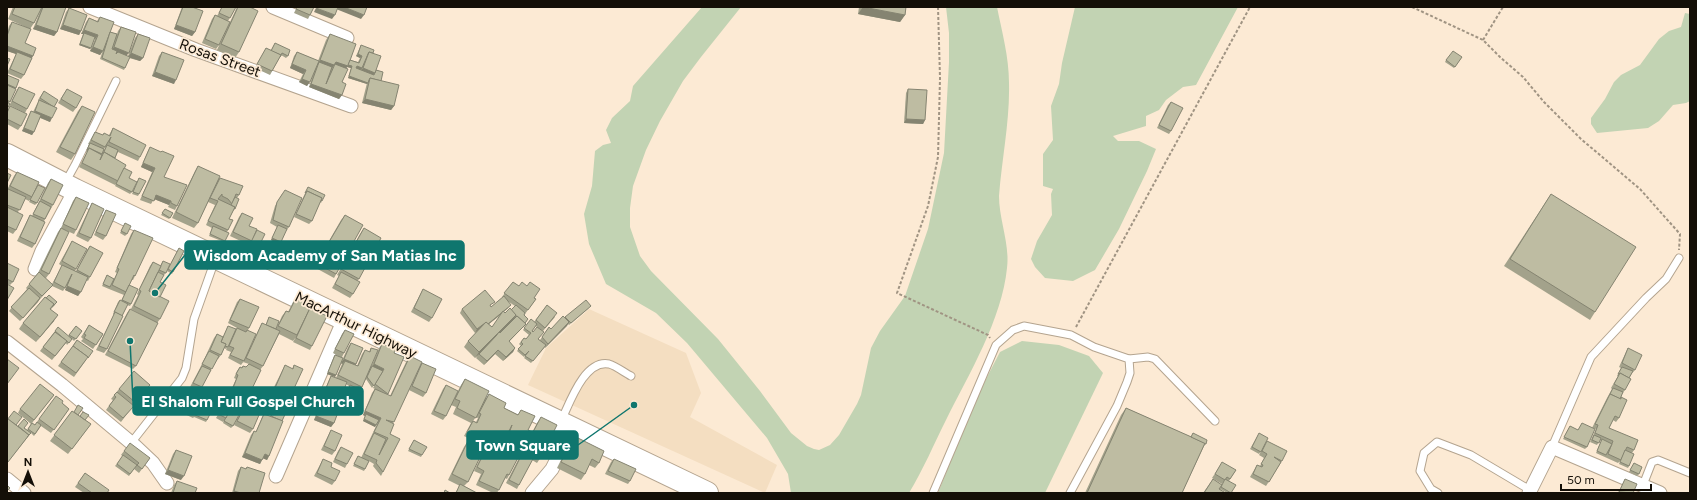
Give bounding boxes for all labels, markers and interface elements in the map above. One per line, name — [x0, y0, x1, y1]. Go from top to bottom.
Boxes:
street label: Rosas Street — [177, 35, 264, 81]
callout: Wisdom Academy of San Matias Inc — [185, 241, 464, 269]
text: Wisdom Academy of San Matias Inc — [193, 246, 457, 265]
street label: MacArthur Highway — [292, 288, 420, 362]
callout: El Shalom Full Gospel Church — [133, 387, 363, 415]
text: El Shalom Full Gospel Church — [141, 392, 355, 411]
callout: Town Square — [467, 431, 578, 459]
text: Town Square — [475, 436, 571, 455]
north arrow — [8, 452, 48, 492]
text: N — [24, 456, 32, 469]
scale bar — [1561, 466, 1651, 492]
text: 50 m — [1567, 473, 1595, 487]

